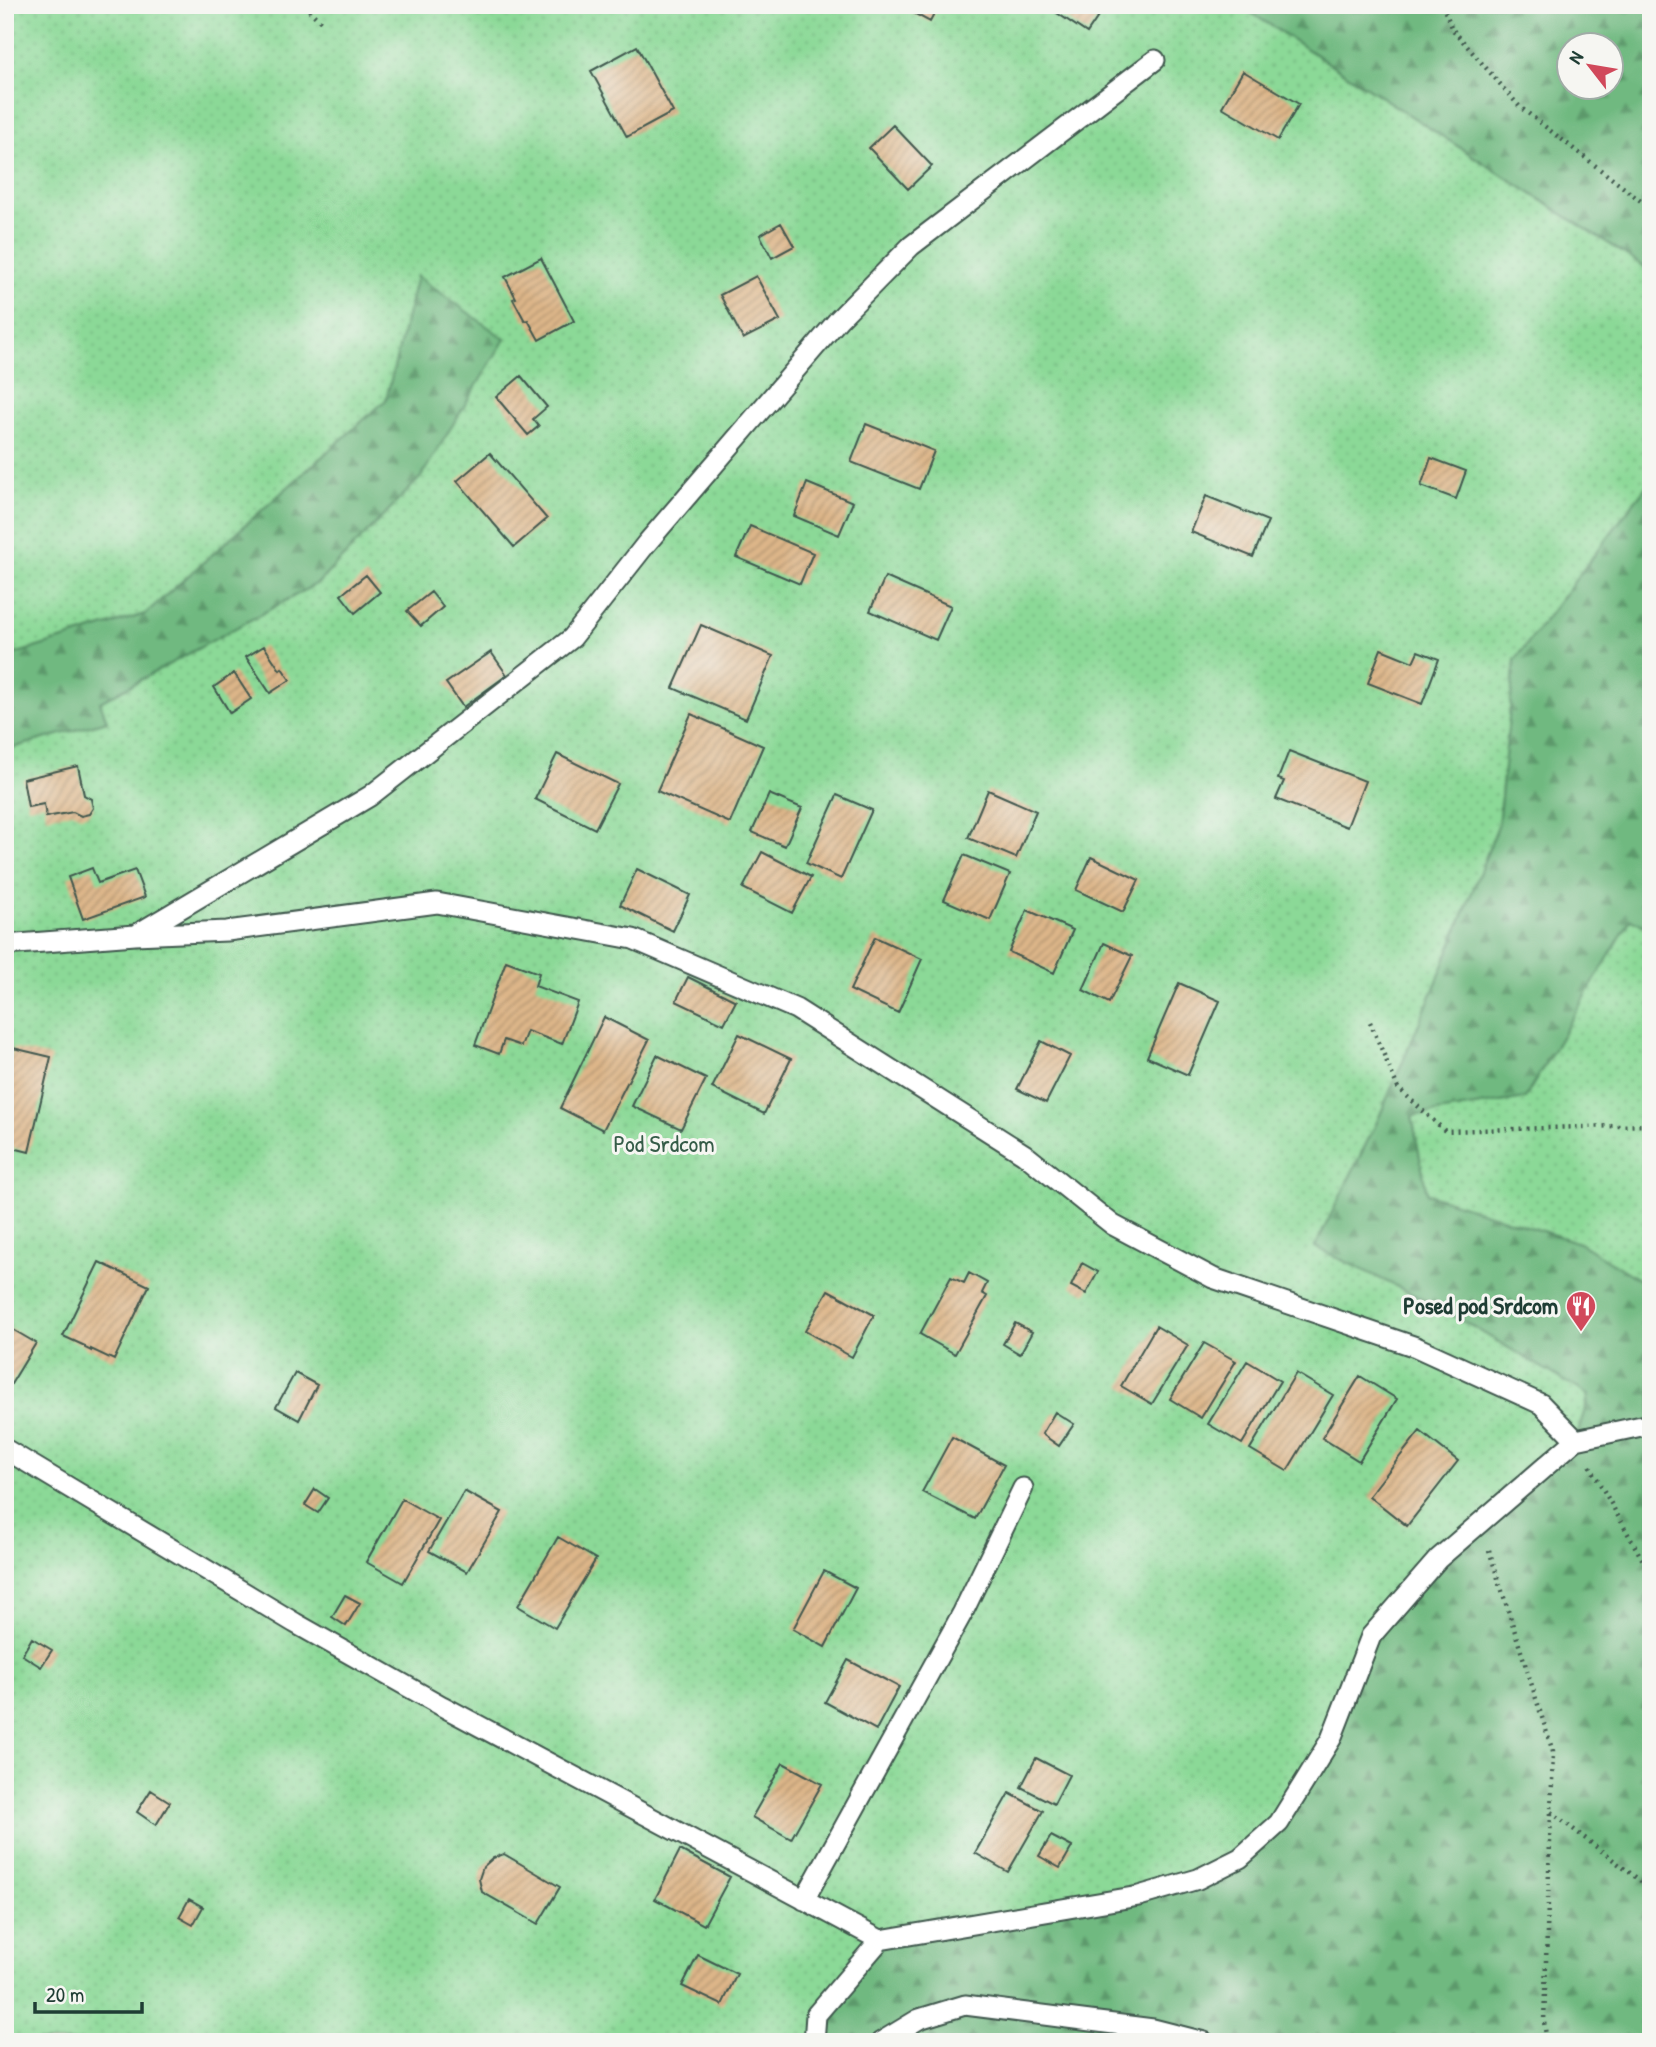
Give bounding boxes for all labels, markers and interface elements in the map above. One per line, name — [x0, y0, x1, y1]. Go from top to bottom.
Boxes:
north arrow — [1554, 32, 1624, 102]
text: N — [1562, 46, 1589, 68]
park label: Pod Srdcom — [613, 1127, 715, 1159]
place label: Posed pod Srdcom — [1403, 1289, 1558, 1322]
restaurant icon: Posed pod Srdcom — [1564, 1289, 1598, 1333]
scale bar — [35, 1970, 142, 2014]
text: 20 m — [46, 1980, 84, 2009]

